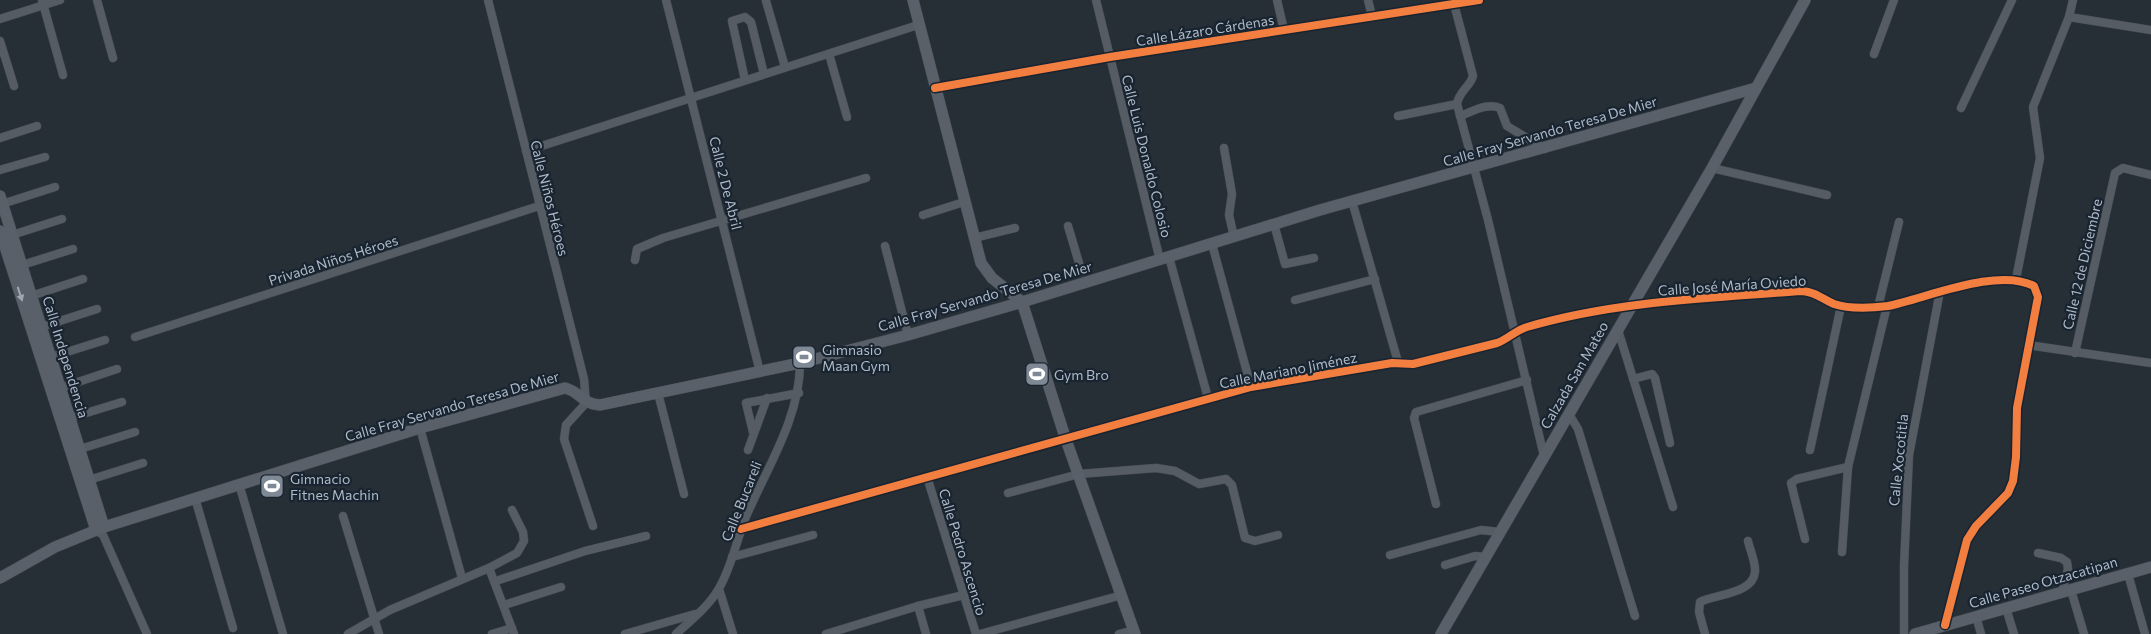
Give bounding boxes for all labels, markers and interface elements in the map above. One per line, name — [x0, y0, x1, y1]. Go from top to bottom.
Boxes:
street label: Calle Lázaro Cárdenas — [1135, 11, 1275, 49]
street label: Calle Luis Donaldo Colosio — [1119, 73, 1175, 239]
street label: Calle Fray Servando Teresa De Mier — [1441, 92, 1659, 170]
street label: Calle 2 De Abril — [706, 135, 746, 231]
street label: Calle Niños Héroes — [527, 138, 573, 258]
street label: Calle 12 de Diciembre — [2059, 197, 2105, 331]
street label: Privada Niños Héroes — [266, 231, 400, 289]
street label: Calle Fray Servando Teresa De Mier — [876, 257, 1094, 335]
street label: Calle José María Oviedo — [1657, 271, 1807, 299]
one-way arrow — [17, 287, 25, 302]
street label: Calle Independencia — [39, 294, 93, 420]
street label: Calzada San Mateo — [1536, 318, 1612, 432]
place label: Gimnasio Maan Gym — [822, 341, 890, 374]
sports icon: Gimnasio Maan Gym — [791, 344, 817, 370]
street label: Calle Mariano Jiménez — [1218, 348, 1358, 392]
sports icon: Gym Bro — [1024, 361, 1050, 387]
place label: Gym Bro — [1054, 366, 1109, 383]
street label: Calle Fray Servando Teresa De Mier — [343, 367, 561, 445]
street label: Calle Xocotitla — [1885, 413, 1911, 507]
street label: Calle Bucareli — [717, 458, 765, 544]
place label: Gimnacio Fitnes Machin — [290, 470, 379, 503]
sports icon: Gimnacio Fitnes Machin — [259, 473, 285, 499]
street label: Calle Pedro Ascencio — [936, 487, 990, 617]
street label: Calle Paseo Otzacatipan — [1967, 553, 2119, 611]

